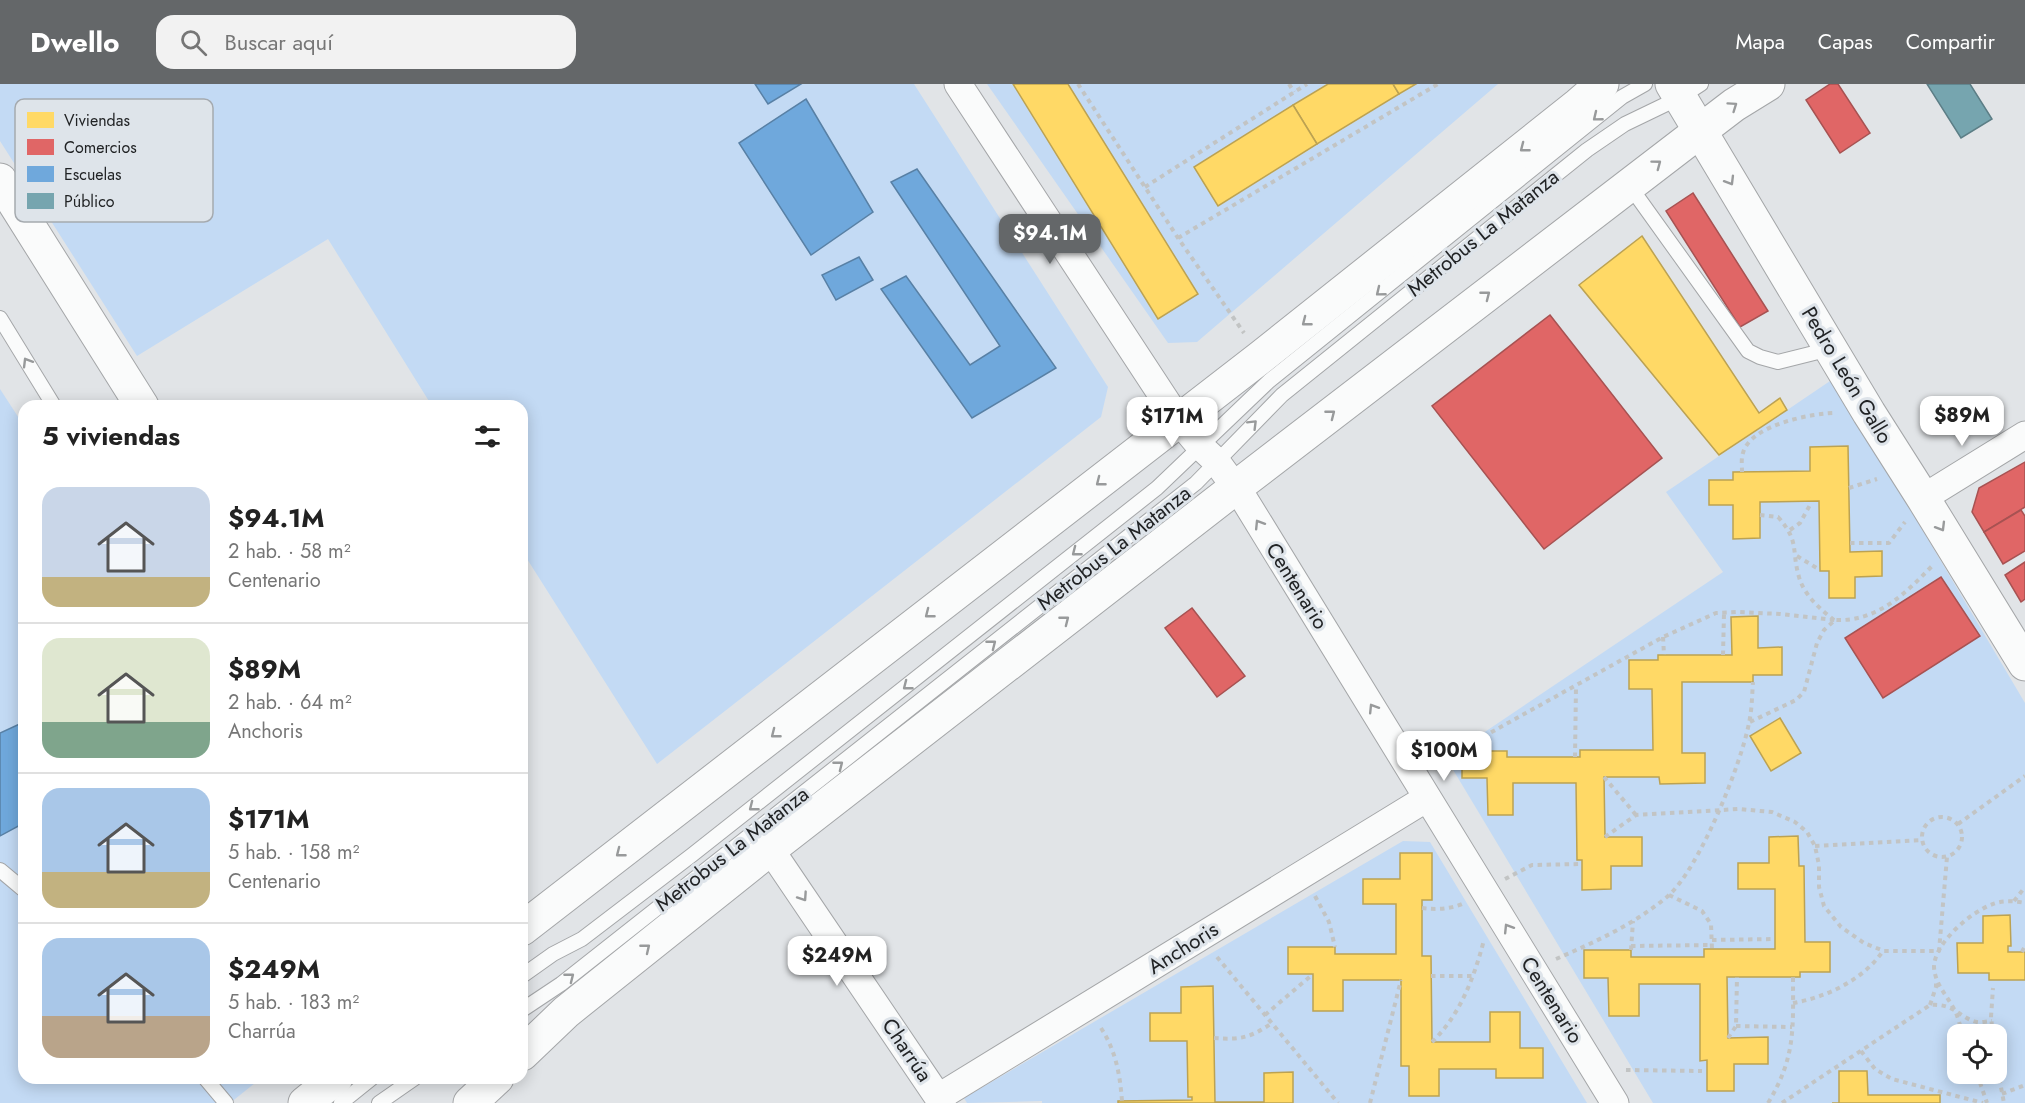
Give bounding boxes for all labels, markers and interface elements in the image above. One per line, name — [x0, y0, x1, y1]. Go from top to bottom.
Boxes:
search box — [156, 15, 576, 69]
text: Dwello — [30, 22, 120, 63]
icon: search — [177, 26, 210, 59]
text: Buscar aquí — [225, 26, 333, 58]
text: Mapa — [1736, 27, 1785, 57]
text: Capas — [1818, 27, 1873, 57]
text: Compartir — [1906, 27, 1995, 57]
legend — [15, 99, 213, 222]
one-way arrow — [1727, 102, 1738, 113]
text: Viviendas — [64, 109, 130, 132]
one-way arrow — [1593, 109, 1604, 120]
text: Comercios — [64, 136, 137, 159]
one-way arrow — [1520, 141, 1531, 152]
one-way arrow — [1651, 160, 1662, 171]
street label: Metrobus La Matanza — [1401, 162, 1565, 304]
text: Escuelas — [64, 163, 121, 186]
one-way arrow — [1723, 175, 1735, 185]
text: Público — [64, 190, 115, 213]
pin: $94.1M — [1001, 214, 1099, 265]
text: $94.1M — [1013, 219, 1087, 248]
one-way arrow — [1376, 284, 1387, 295]
one-way arrow — [1479, 291, 1490, 302]
street label: Pedro León Gallo — [1794, 301, 1900, 449]
one-way arrow — [1301, 314, 1312, 325]
one-way arrow — [23, 358, 35, 368]
pin: $89M — [1926, 396, 1998, 447]
pin: $171M — [1130, 397, 1214, 448]
text: $89M — [1934, 401, 1990, 430]
text: $171M — [1141, 402, 1203, 431]
one-way arrow — [1325, 410, 1336, 421]
text: 5 viviendas — [42, 417, 180, 455]
icon: filters — [471, 420, 504, 453]
one-way arrow — [1246, 421, 1257, 431]
one-way arrow — [1095, 475, 1106, 486]
street label: Metrobus La Matanza — [1031, 478, 1197, 618]
text: $94.1M — [228, 499, 325, 537]
icon: home — [90, 511, 162, 583]
one-way arrow — [1255, 520, 1267, 530]
one-way arrow — [1934, 521, 1946, 531]
text: 2 hab. · 58 m² — [228, 537, 351, 566]
street label: Centenario — [1258, 537, 1336, 635]
one-way arrow — [1072, 545, 1083, 556]
text: Centenario — [228, 566, 321, 595]
one-way arrow — [924, 607, 935, 618]
one-way arrow — [1058, 616, 1069, 627]
one-way arrow — [985, 640, 996, 651]
text: $89M — [228, 650, 301, 688]
icon: home — [90, 662, 162, 734]
one-way arrow — [902, 679, 913, 690]
text: 2 hab. · 64 m² — [228, 688, 352, 717]
one-way arrow — [1368, 704, 1380, 714]
text: Anchoris — [228, 717, 303, 746]
one-way arrow — [770, 726, 781, 737]
pin: $100M — [1402, 731, 1486, 782]
text: $100M — [1411, 736, 1477, 765]
one-way arrow — [832, 761, 843, 772]
street label: Metrobus La Matanza — [649, 779, 815, 919]
one-way arrow — [749, 799, 760, 810]
text: $171M — [228, 800, 309, 838]
icon: home — [90, 812, 162, 884]
text: 5 hab. · 158 m² — [228, 838, 360, 867]
one-way arrow — [616, 846, 627, 857]
text: Centenario — [228, 867, 321, 896]
one-way arrow — [796, 890, 807, 901]
street label: Anchoris — [1142, 914, 1224, 982]
one-way arrow — [1503, 924, 1515, 934]
pin: $249M — [795, 936, 879, 987]
text: $249M — [802, 941, 872, 970]
one-way arrow — [639, 945, 650, 956]
text: $249M — [228, 950, 320, 988]
street label: Centenario — [1513, 951, 1591, 1049]
icon: home — [90, 962, 162, 1034]
one-way arrow — [563, 973, 574, 984]
text: 5 hab. · 183 m² — [228, 988, 359, 1017]
street label: Charrúa — [875, 1012, 939, 1088]
text: Charrúa — [228, 1017, 296, 1046]
map controls — [1947, 1024, 2007, 1084]
button: locate — [1947, 1024, 2007, 1084]

